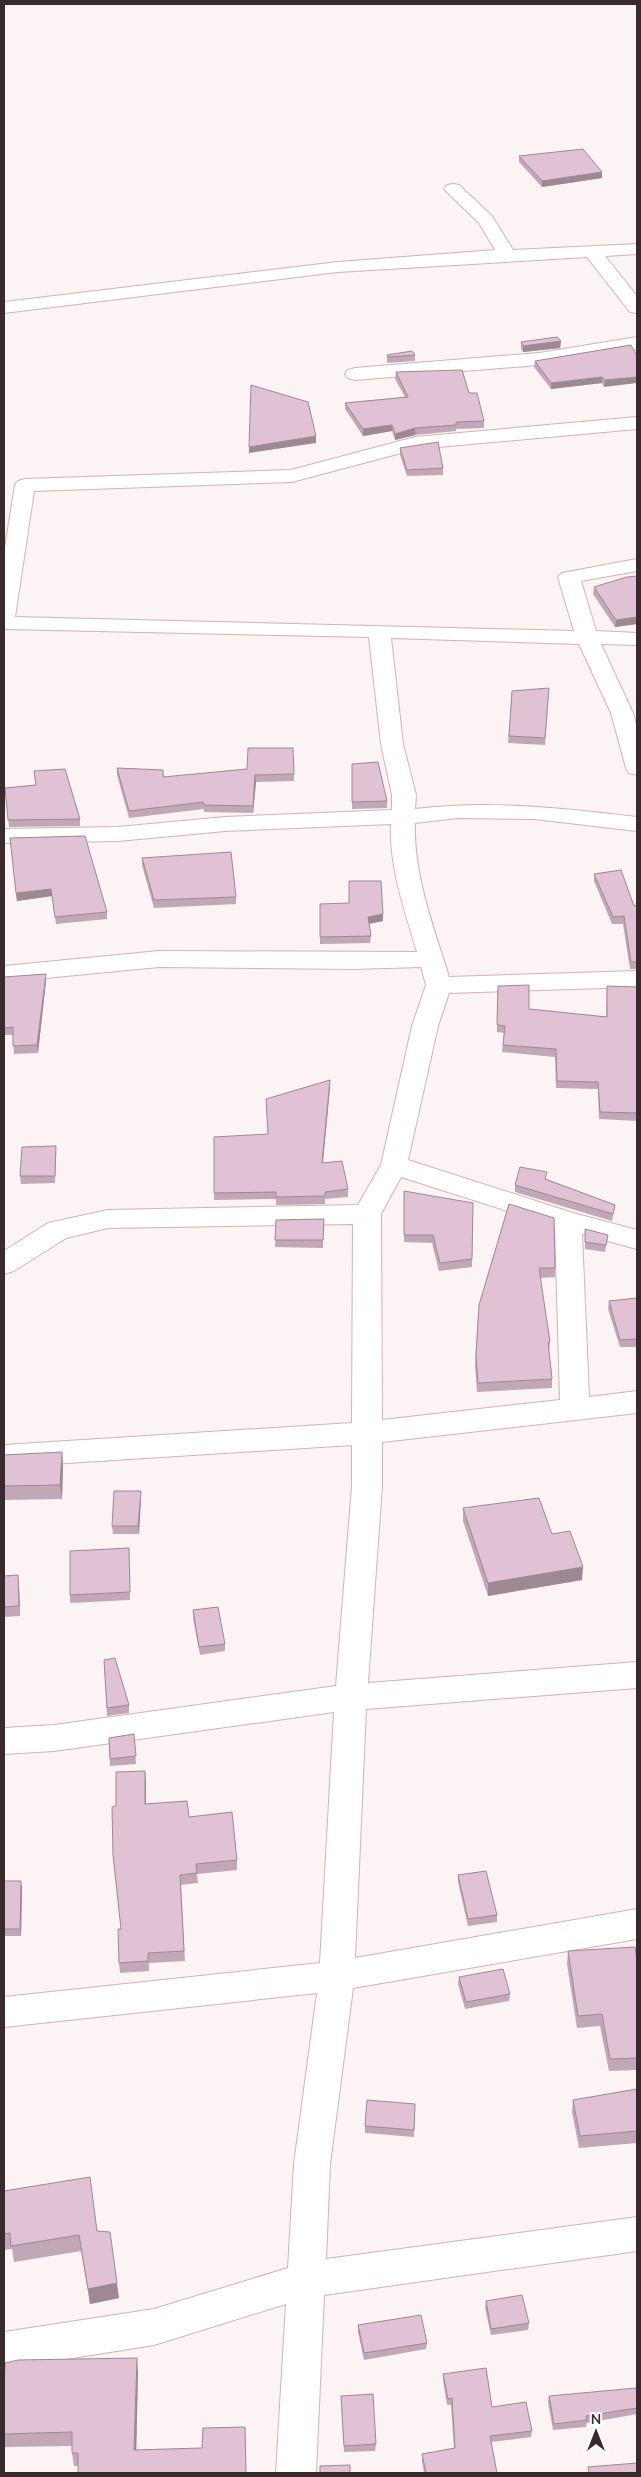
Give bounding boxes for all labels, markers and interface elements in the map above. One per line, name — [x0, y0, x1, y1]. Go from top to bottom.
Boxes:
north arrow — [571, 2407, 621, 2457]
text: N — [591, 2410, 601, 2429]

